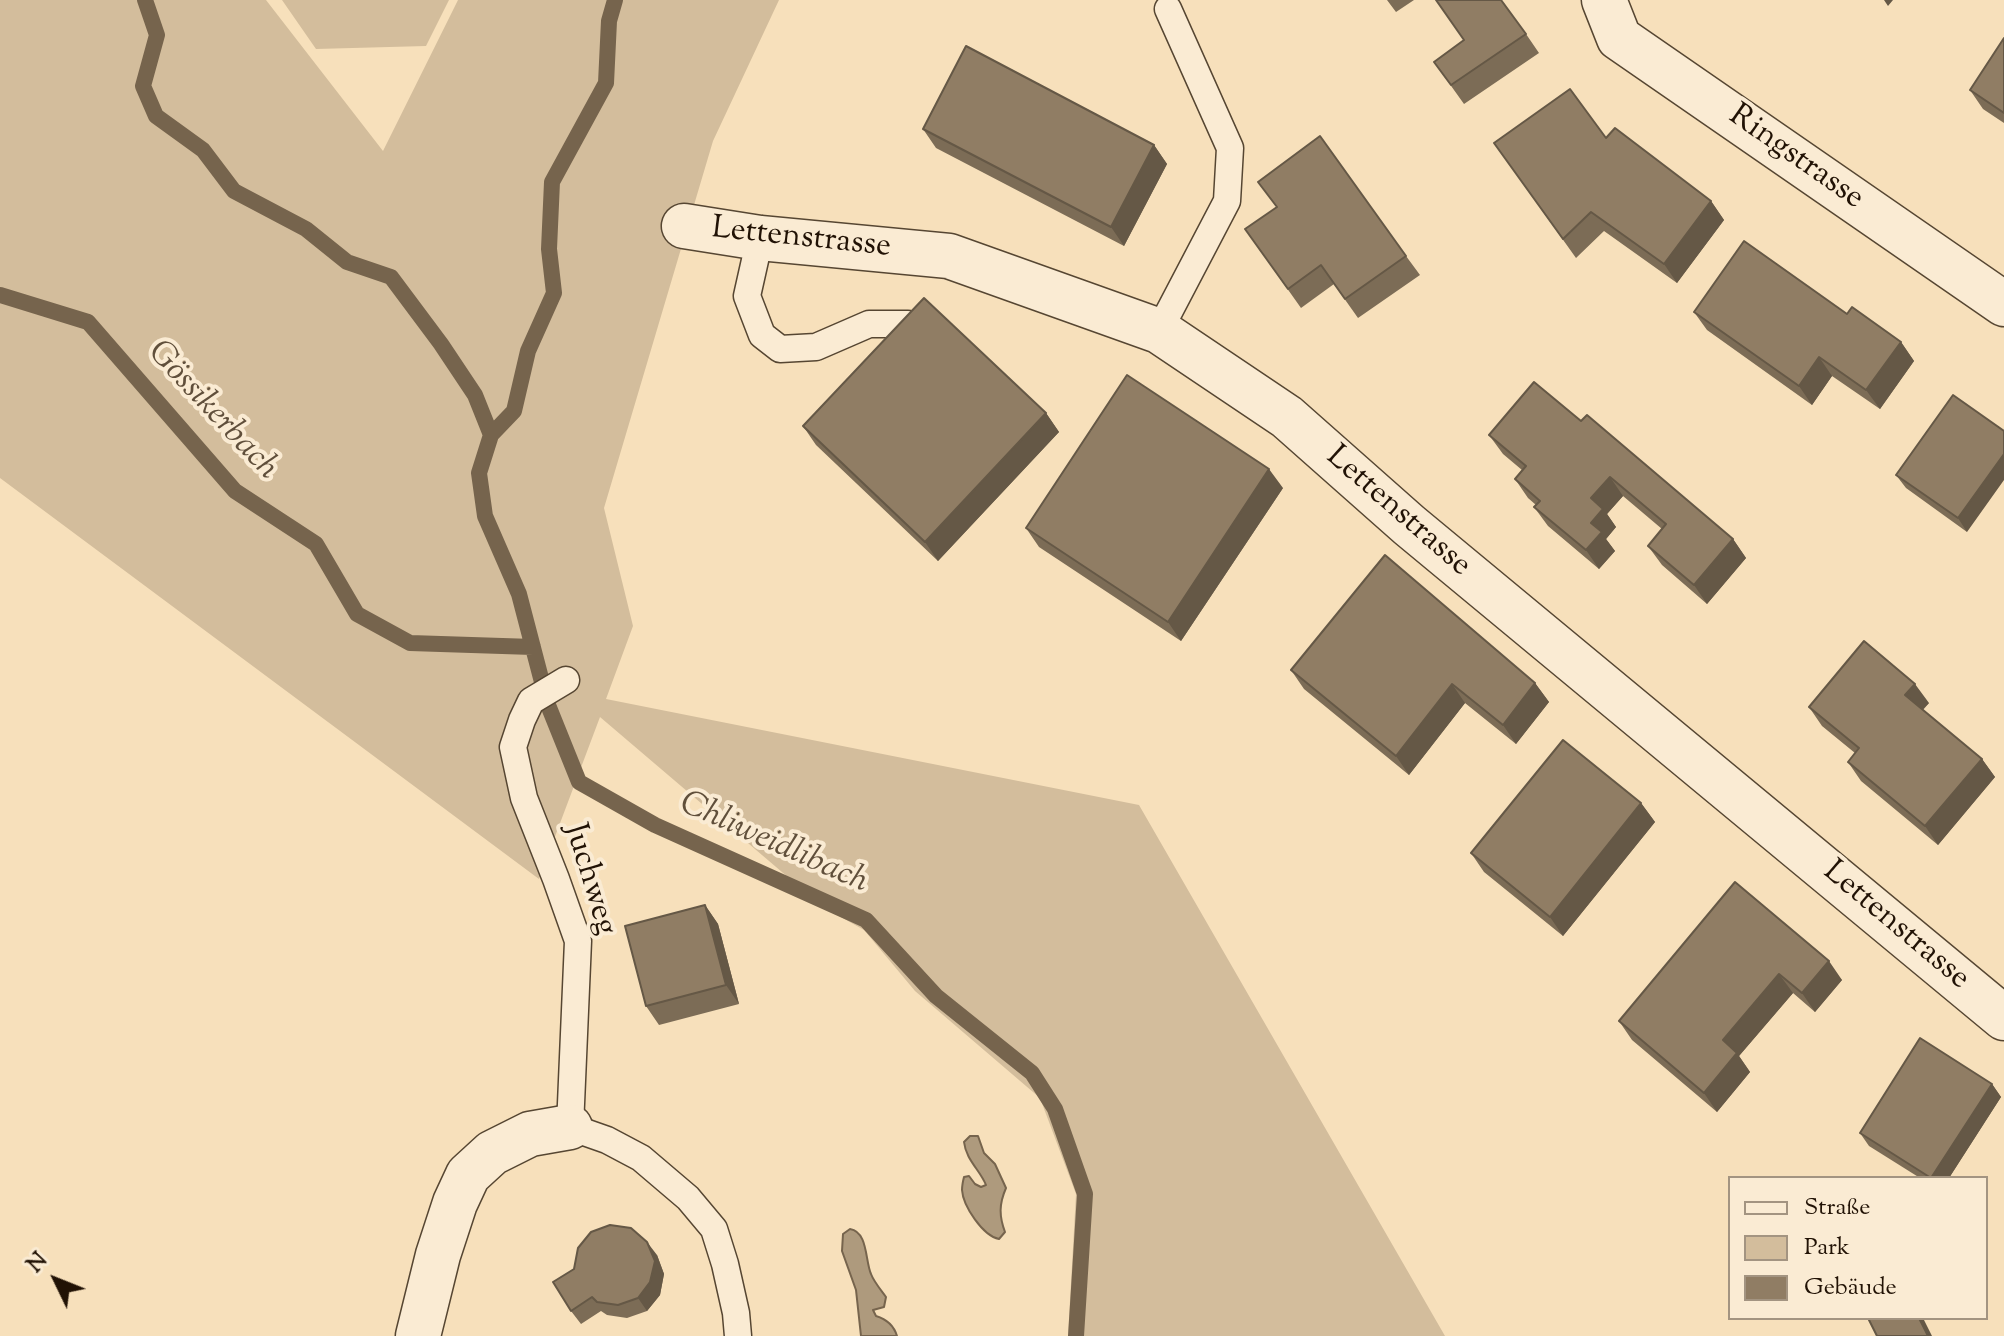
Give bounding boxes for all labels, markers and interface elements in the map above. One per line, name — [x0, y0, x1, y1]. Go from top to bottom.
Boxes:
street label: Ringstrasse — [1720, 98, 1870, 220]
street label: Lettenstrasse — [709, 211, 893, 269]
water label: Gössikerbach — [136, 334, 286, 490]
street label: Lettenstrasse — [1316, 439, 1478, 587]
water label: Chliweidlibach — [672, 785, 874, 905]
street label: Juchweg — [553, 820, 623, 940]
street label: Lettenstrasse — [1814, 854, 1976, 1000]
legend — [1728, 1176, 1988, 1320]
text: Straße — [1804, 1191, 1870, 1225]
text: Park — [1804, 1231, 1850, 1265]
north arrow — [16, 1240, 96, 1320]
text: N — [21, 1246, 56, 1281]
text: Gebäude — [1804, 1271, 1897, 1305]

